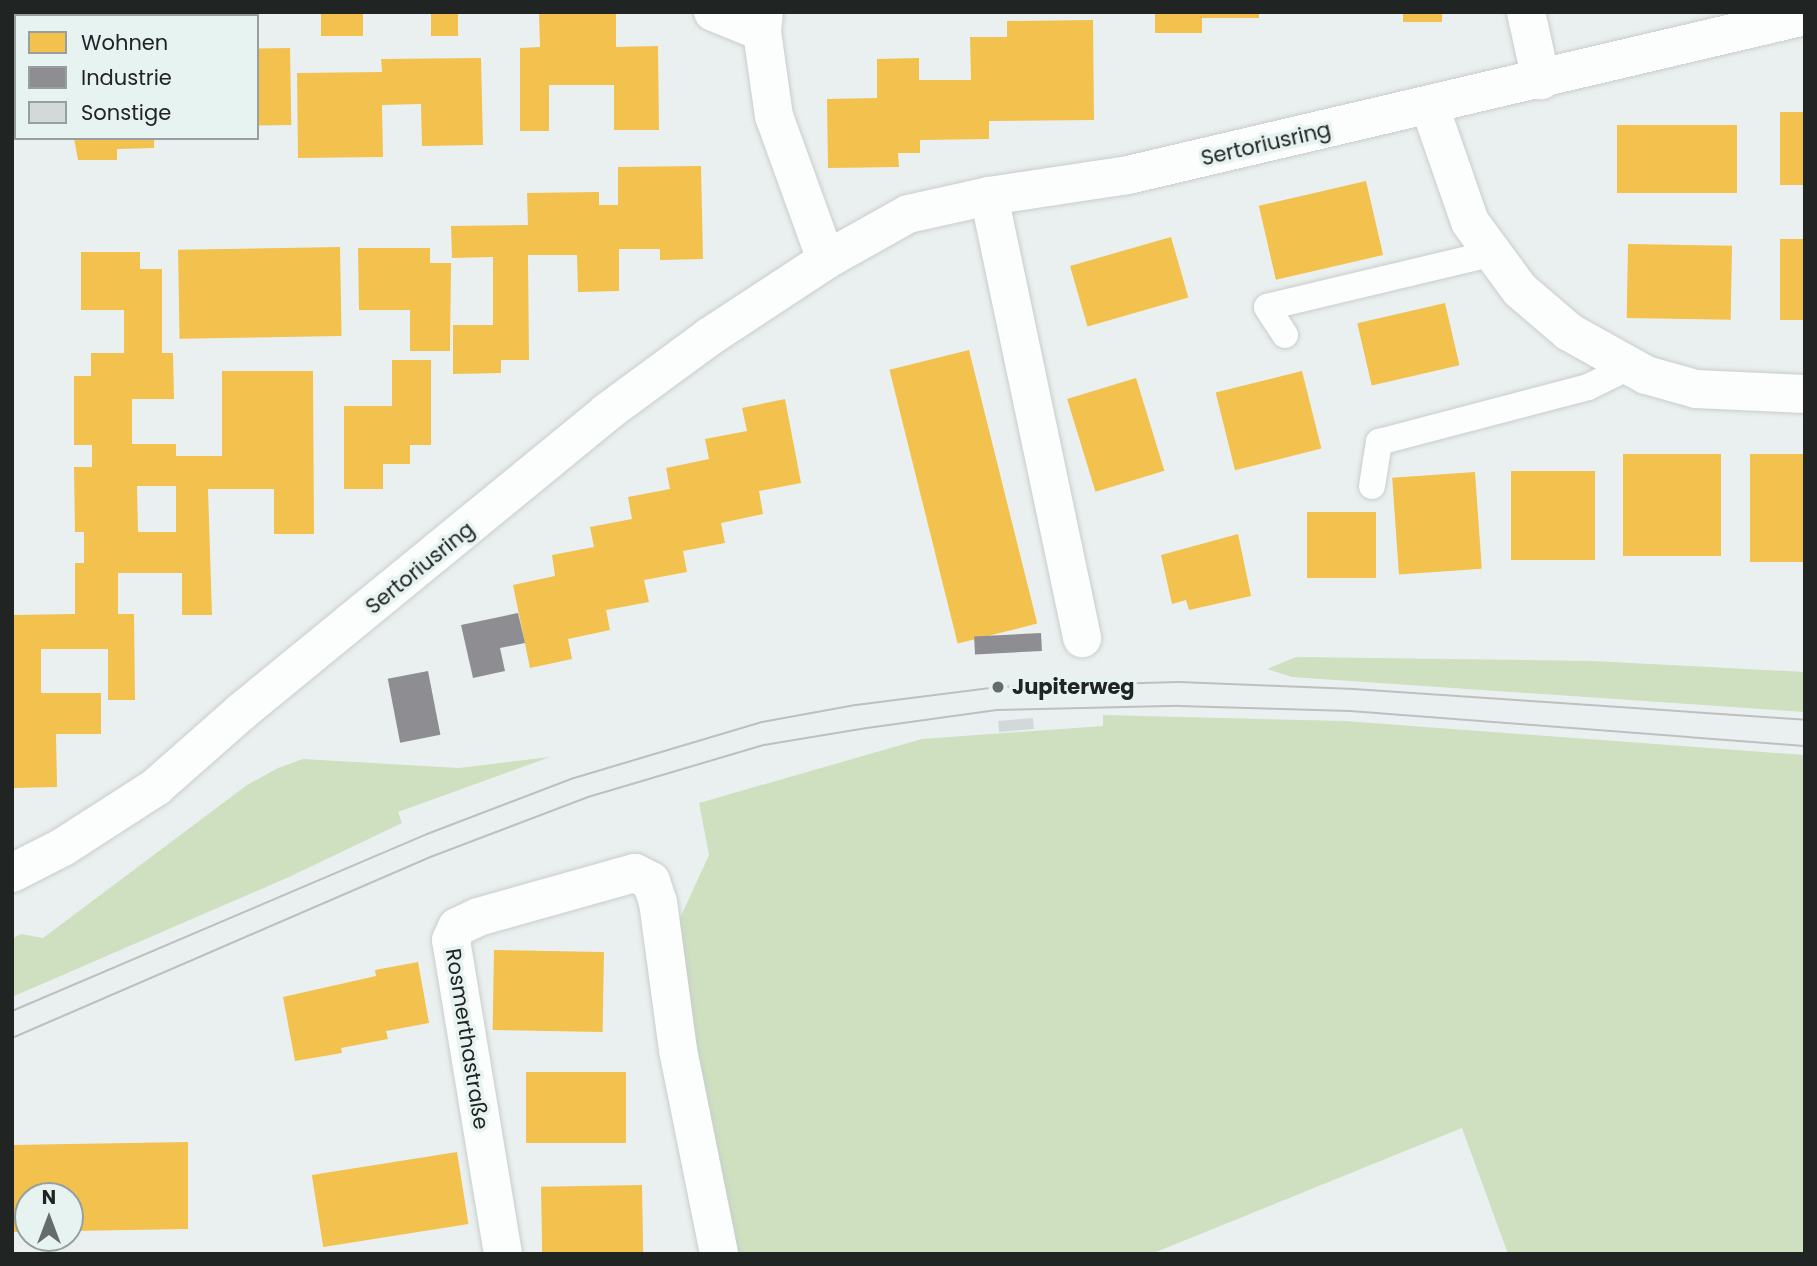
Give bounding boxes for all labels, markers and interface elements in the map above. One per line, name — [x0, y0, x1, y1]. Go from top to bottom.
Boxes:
legend — [14, 14, 259, 140]
text: Wohnen — [81, 28, 168, 57]
text: Industrie — [81, 63, 172, 92]
text: Sonstige — [81, 98, 171, 127]
street label: Sertoriusring — [1199, 117, 1333, 171]
street label: Sertoriusring — [361, 517, 479, 619]
place label: Jupiterweg — [1012, 674, 1135, 700]
marker: Jupiterweg — [990, 679, 1006, 695]
street label: Rosmerthastraße — [440, 947, 494, 1131]
north arrow — [14, 1182, 84, 1252]
text: N — [42, 1184, 56, 1211]

